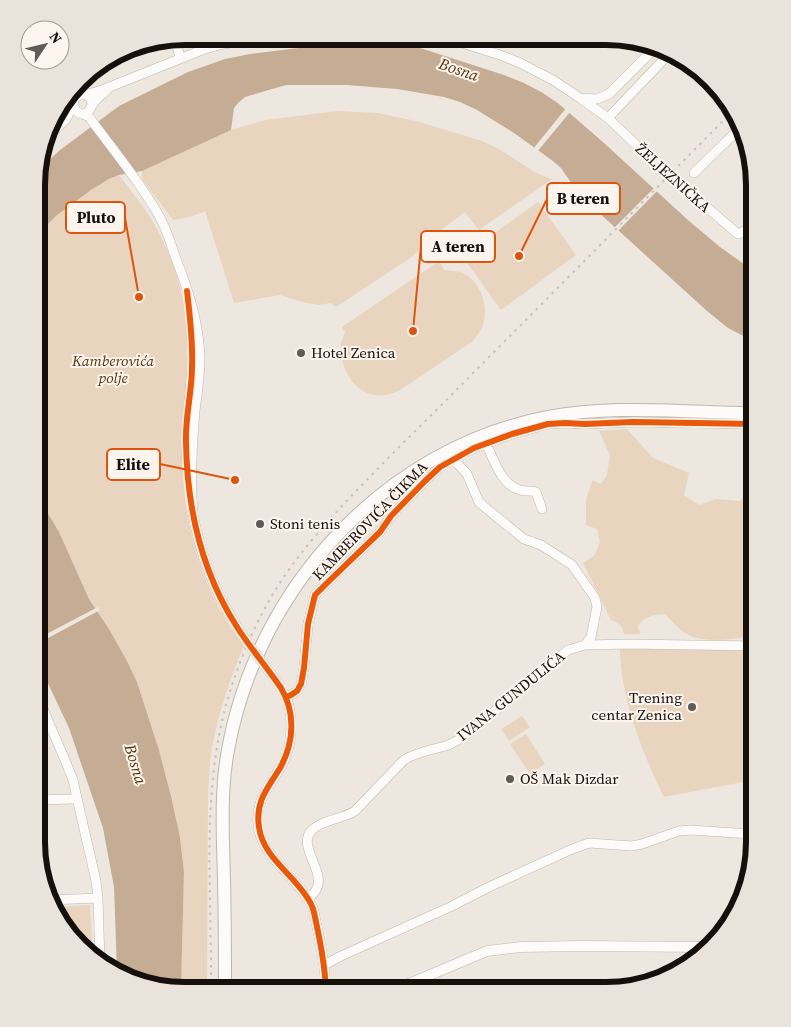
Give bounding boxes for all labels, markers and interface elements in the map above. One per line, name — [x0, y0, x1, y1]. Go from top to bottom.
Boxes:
north arrow — [20, 20, 70, 70]
text: N — [45, 28, 67, 47]
water label: Bosna — [435, 52, 482, 86]
street label: ŽELJEZNIČKA — [631, 138, 716, 217]
callout: B teren — [547, 183, 620, 214]
text: B teren — [556, 187, 610, 209]
callout: Pluto — [66, 202, 125, 233]
text: Pluto — [76, 206, 116, 228]
callout: A teren — [421, 231, 495, 262]
text: A teren — [431, 235, 485, 257]
place label: Hotel Zenica — [311, 342, 396, 363]
marker: Hotel Zenica — [295, 347, 307, 359]
park label: Kamberovića polje — [71, 350, 154, 388]
callout: Elite — [107, 449, 160, 480]
text: Elite — [116, 453, 150, 475]
street label: KAMBEROVIĆA ČIKMA — [307, 457, 432, 585]
place label: Stoni tenis — [270, 513, 340, 534]
marker: Stoni tenis — [254, 518, 266, 530]
street label: IVANA GUNDULIĆA — [452, 645, 569, 746]
place label: Trening centar Zenica — [591, 687, 682, 725]
marker: Trening centar Zenica — [686, 701, 698, 713]
water label: Bosna — [119, 740, 153, 787]
place label: OŠ Mak Dizdar — [520, 768, 619, 789]
marker: OŠ Mak Dizdar — [504, 773, 516, 785]

